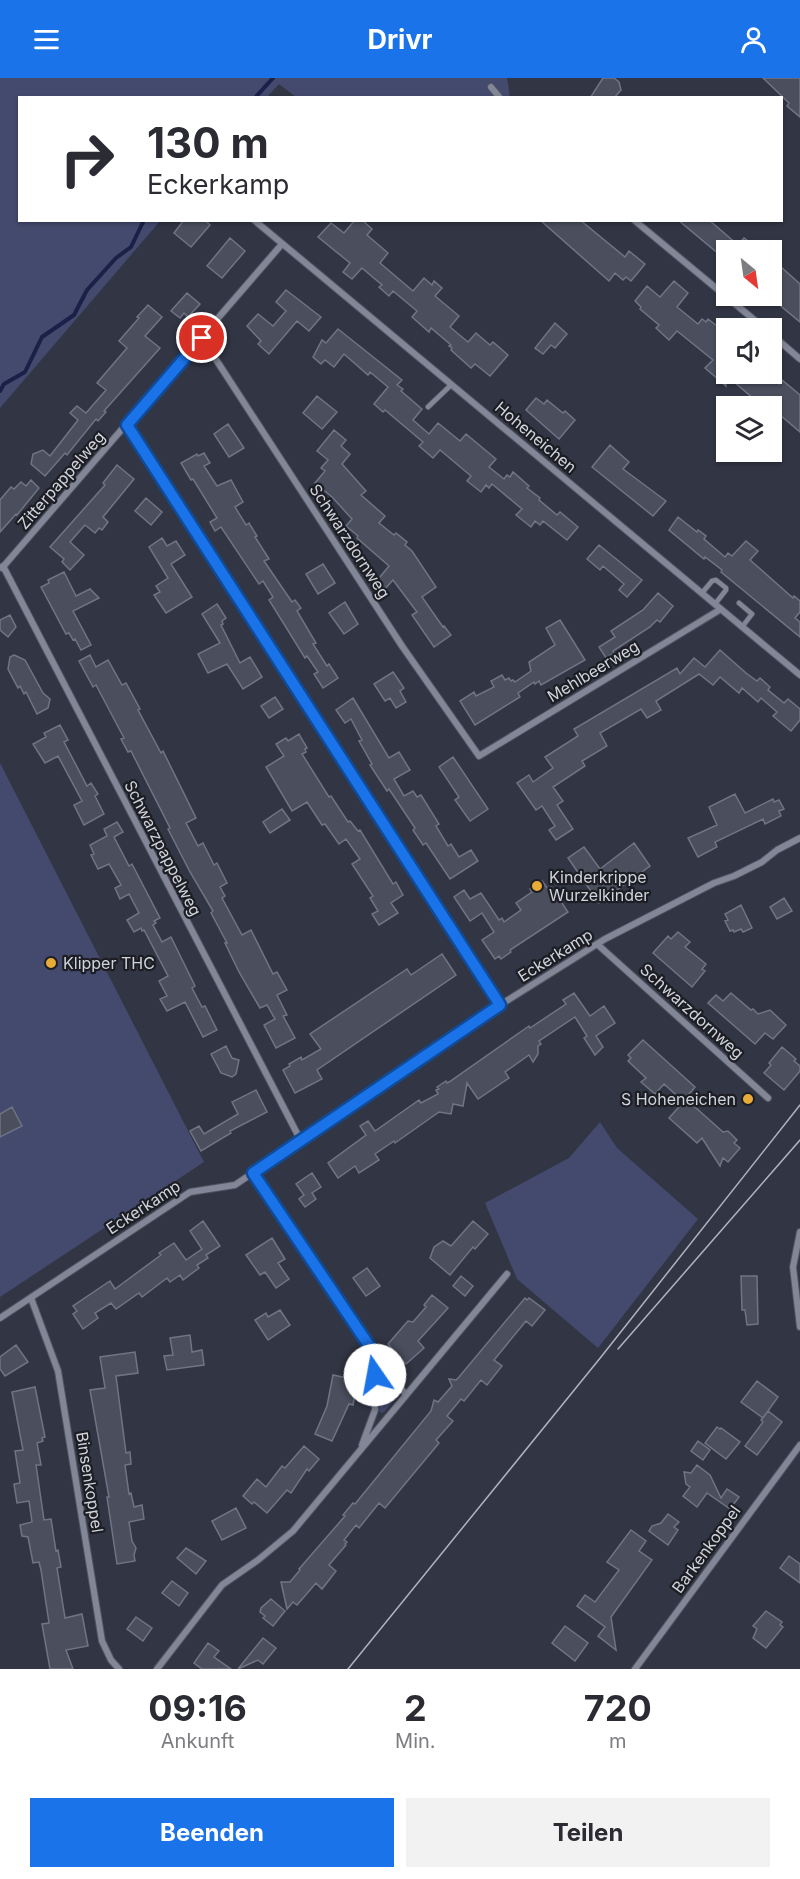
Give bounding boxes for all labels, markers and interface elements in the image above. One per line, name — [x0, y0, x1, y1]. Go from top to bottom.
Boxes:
icon: menu — [30, 23, 63, 56]
text: Drivr — [367, 23, 433, 56]
icon: person — [737, 23, 770, 56]
text: 130 m — [147, 117, 269, 168]
icon: right — [48, 120, 126, 198]
text: Eckerkamp — [147, 168, 289, 201]
north arrow — [716, 240, 782, 306]
map controls — [716, 240, 782, 462]
pin — [176, 312, 227, 363]
button: sound — [716, 318, 782, 384]
icon: arrive — [185, 321, 218, 354]
button: layers — [716, 396, 782, 462]
street label: Hoheneichen — [491, 397, 581, 477]
street label: Zitterpappelweg — [13, 427, 109, 533]
street label: Schwarzdornweg — [305, 480, 395, 602]
street label: Mehlbeerweg — [543, 636, 643, 706]
street label: Schwarzpappelweg — [120, 777, 206, 919]
place label: Kinderkrippe Wurzelkinder — [549, 867, 649, 905]
marker: Kinderkrippe Wurzelkinder — [530, 879, 544, 893]
street label: Eckerkamp — [514, 924, 596, 986]
place label: Klipper THC — [63, 953, 155, 973]
marker: Klipper THC — [44, 956, 58, 970]
street label: Schwarzdornweg — [636, 959, 748, 1063]
place label: S Hoheneichen — [621, 1089, 736, 1109]
marker: S Hoheneichen — [741, 1092, 755, 1106]
street label: Eckerkamp — [102, 1176, 184, 1238]
position arrow — [343, 1343, 407, 1407]
street label: Binsenkoppel — [72, 1430, 108, 1534]
street label: Barkenkoppel — [667, 1501, 745, 1597]
text: 09:16 — [148, 1686, 247, 1730]
text: 2 — [404, 1686, 427, 1730]
text: 720 — [584, 1686, 652, 1730]
text: Ankunft — [161, 1729, 234, 1753]
text: Min. — [395, 1729, 436, 1753]
text: m — [609, 1729, 627, 1753]
button: Beenden — [30, 1798, 394, 1867]
button: Teilen — [406, 1798, 770, 1867]

